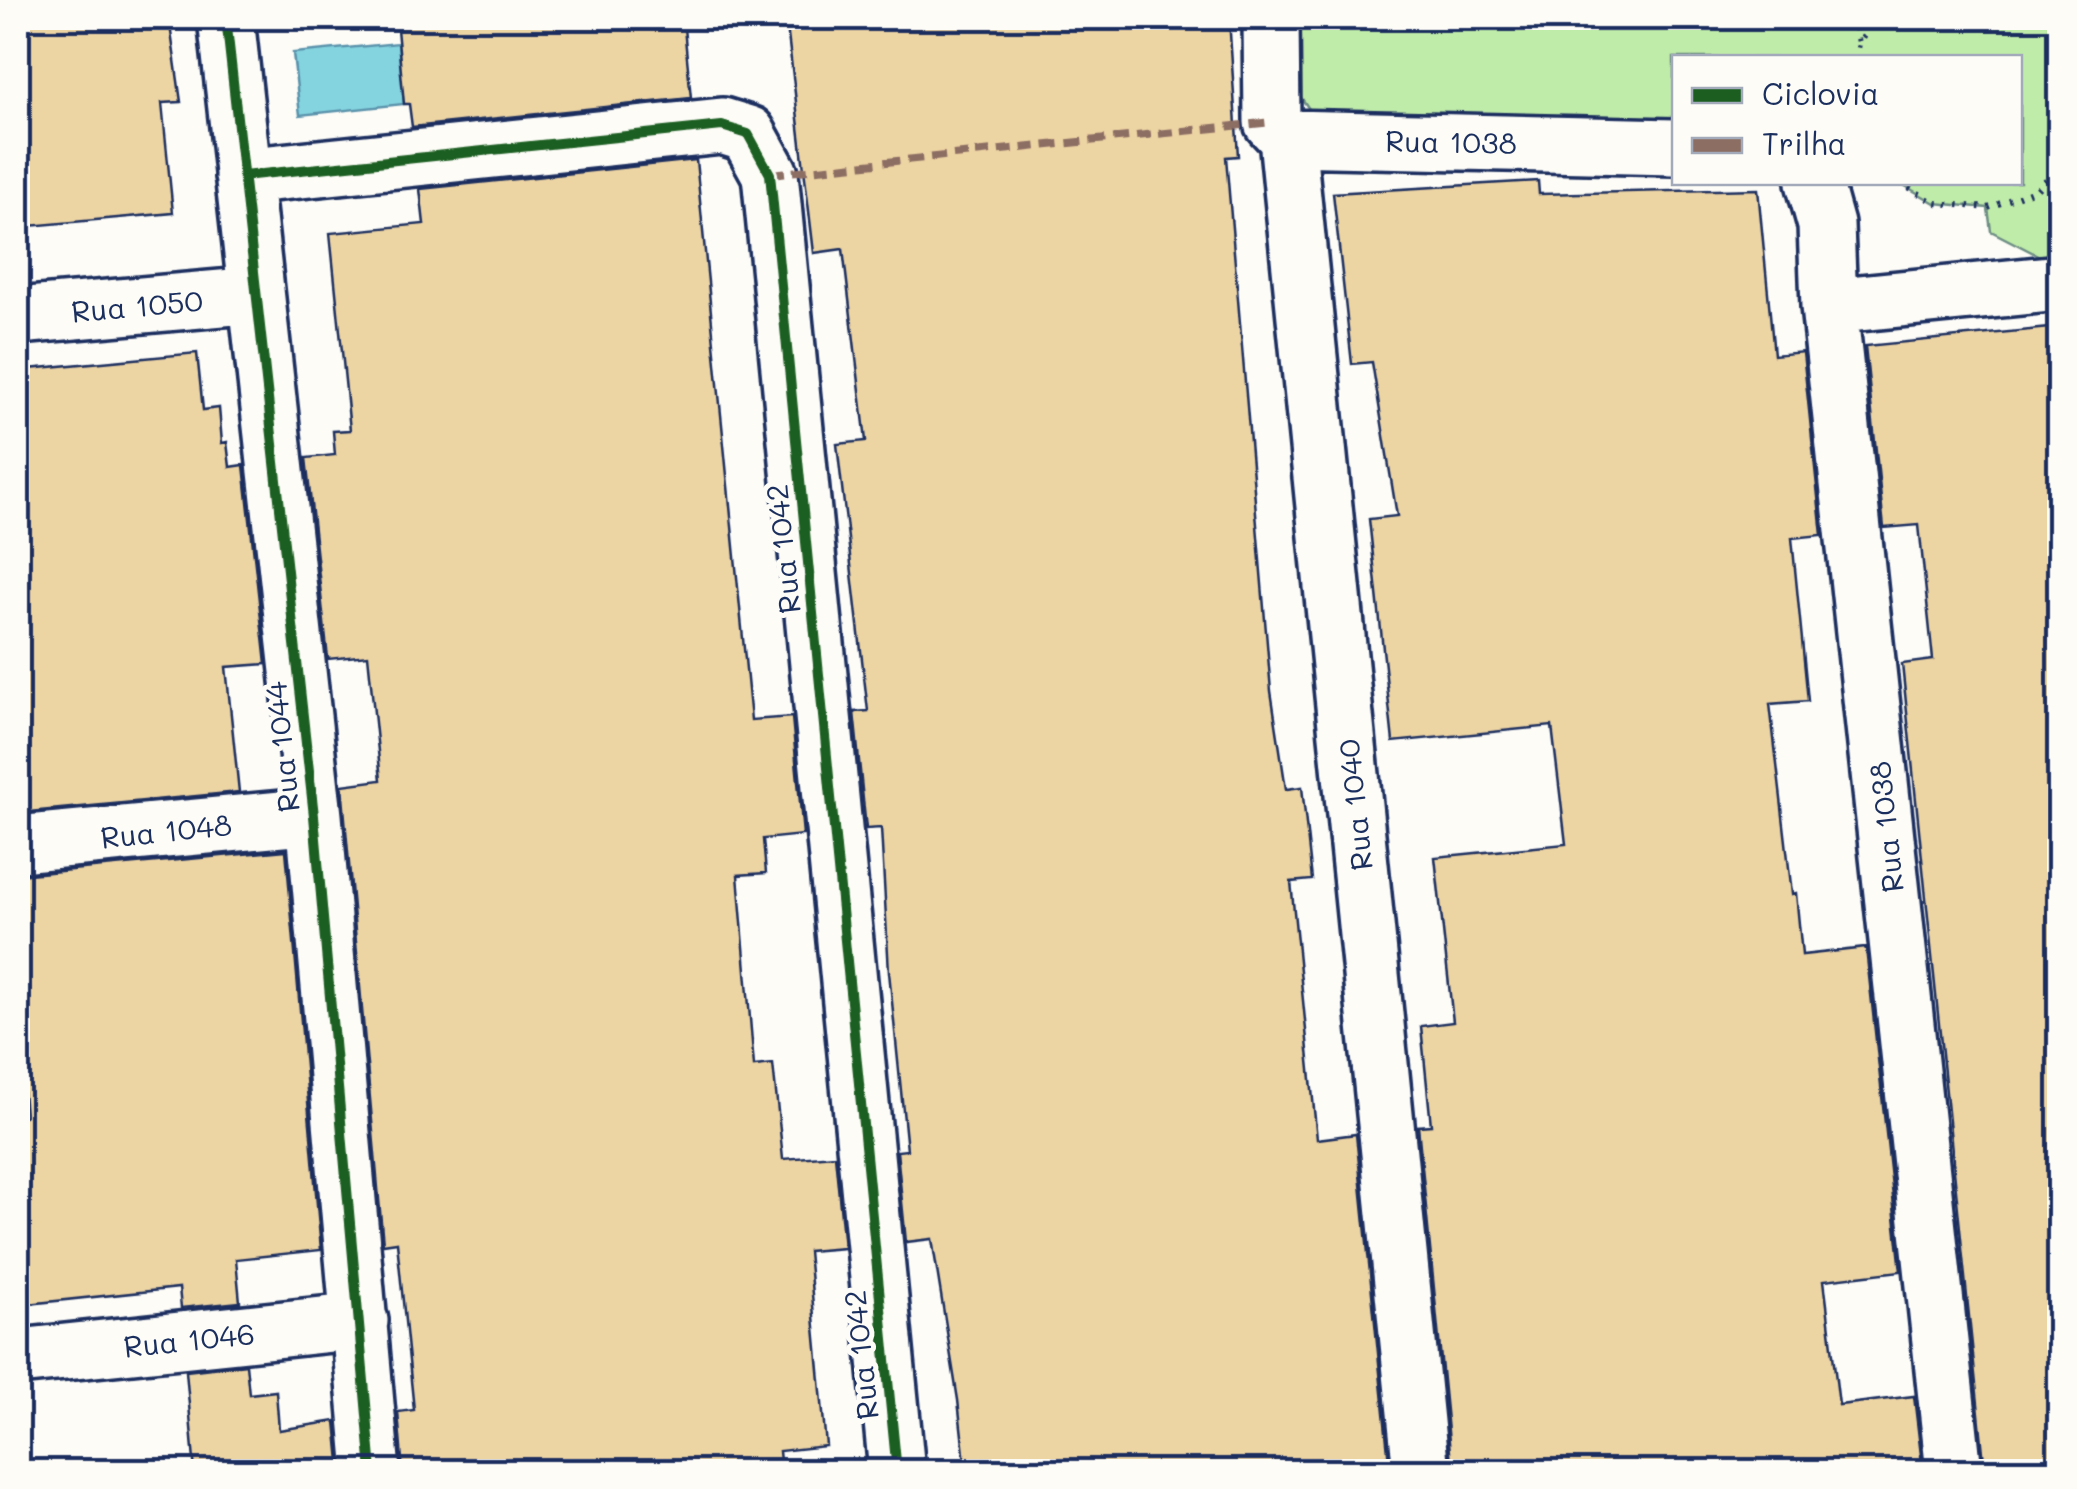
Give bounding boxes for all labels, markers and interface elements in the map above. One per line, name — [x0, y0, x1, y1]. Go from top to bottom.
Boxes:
legend — [1672, 55, 2022, 185]
text: Ciclovia — [1762, 73, 1879, 113]
street label: Rua 1038 — [1385, 120, 1517, 162]
text: Trilha — [1762, 123, 1846, 163]
street label: Rua 1050 — [70, 279, 204, 331]
street label: Rua 1042 — [755, 482, 809, 616]
street label: Rua 1044 — [254, 679, 308, 814]
street label: Rua 1040 — [1327, 737, 1381, 873]
street label: Rua 1038 — [1858, 759, 1912, 895]
street label: Rua 1048 — [98, 803, 234, 857]
street label: Rua 1042 — [833, 1288, 887, 1422]
street label: Rua 1046 — [121, 1312, 257, 1366]

